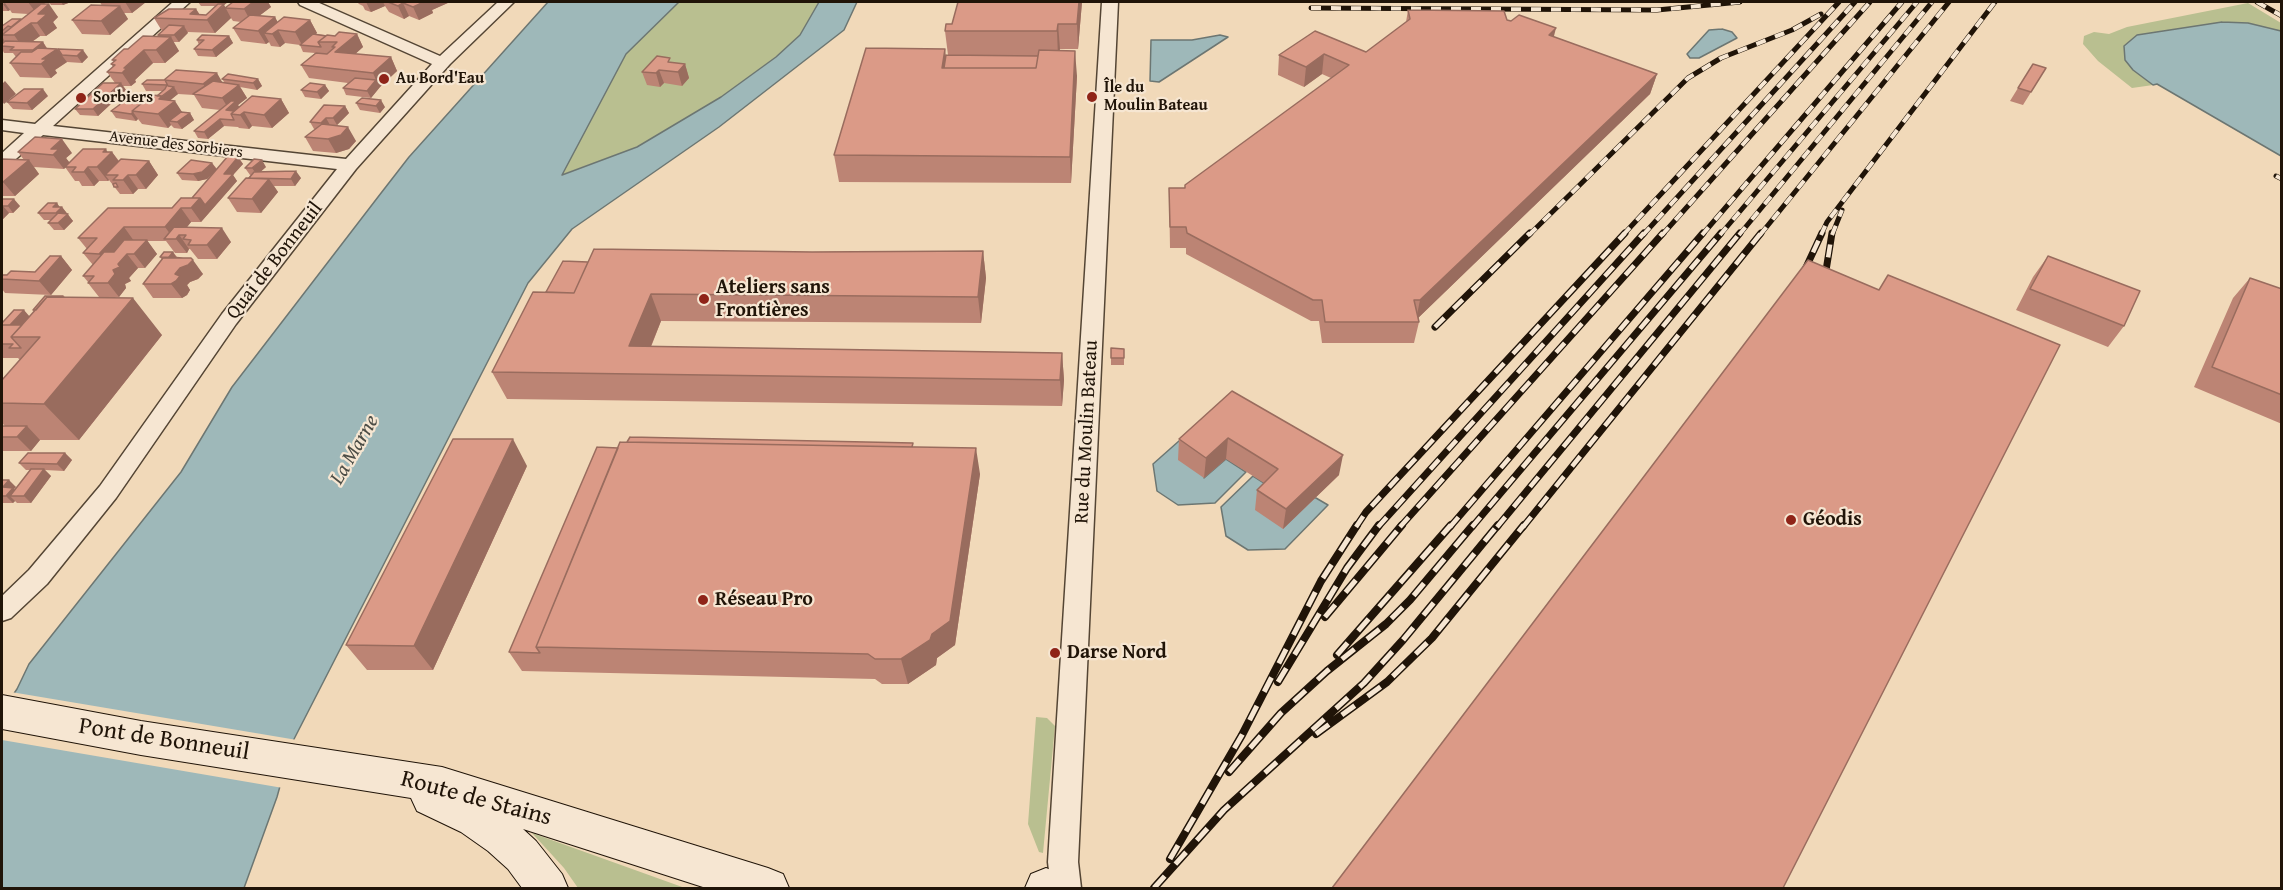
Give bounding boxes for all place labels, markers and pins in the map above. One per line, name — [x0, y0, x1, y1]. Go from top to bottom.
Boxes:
place label: Au Bord'Eau — [396, 69, 484, 89]
marker: Au Bord'Eau — [377, 72, 391, 86]
place label: Île du Moulin Bateau — [1104, 78, 1208, 116]
place label: Sorbiers — [93, 88, 153, 108]
marker: Île du Moulin Bateau — [1085, 90, 1099, 104]
marker: Sorbiers — [74, 91, 88, 105]
place label: Ateliers sans Frontières — [716, 276, 830, 323]
marker: Ateliers sans Frontières — [697, 292, 711, 306]
place label: Géodis — [1803, 508, 1862, 532]
marker: Géodis — [1784, 513, 1798, 527]
place label: Réseau Pro — [715, 588, 813, 612]
marker: Réseau Pro — [696, 593, 710, 607]
place label: Darse Nord — [1067, 641, 1167, 665]
marker: Darse Nord — [1048, 646, 1062, 660]

